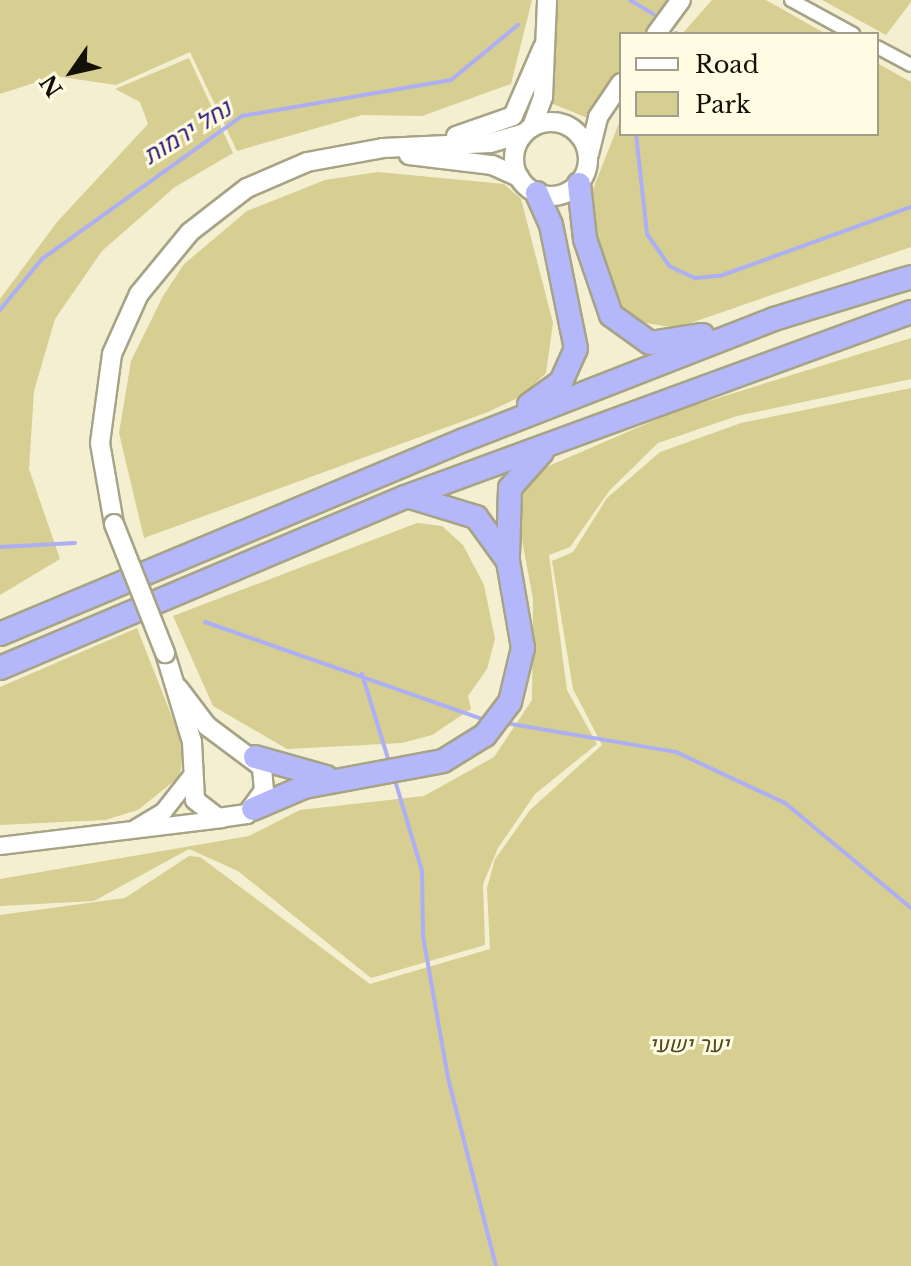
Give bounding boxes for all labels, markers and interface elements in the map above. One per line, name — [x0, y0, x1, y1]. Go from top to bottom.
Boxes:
north arrow — [32, 32, 112, 112]
legend — [619, 32, 879, 136]
text: Road — [695, 50, 759, 79]
text: N — [35, 70, 69, 102]
text: Park — [695, 90, 751, 119]
water label: נחל ירמות — [138, 94, 236, 170]
park label: יער ישעי — [649, 1032, 729, 1058]

